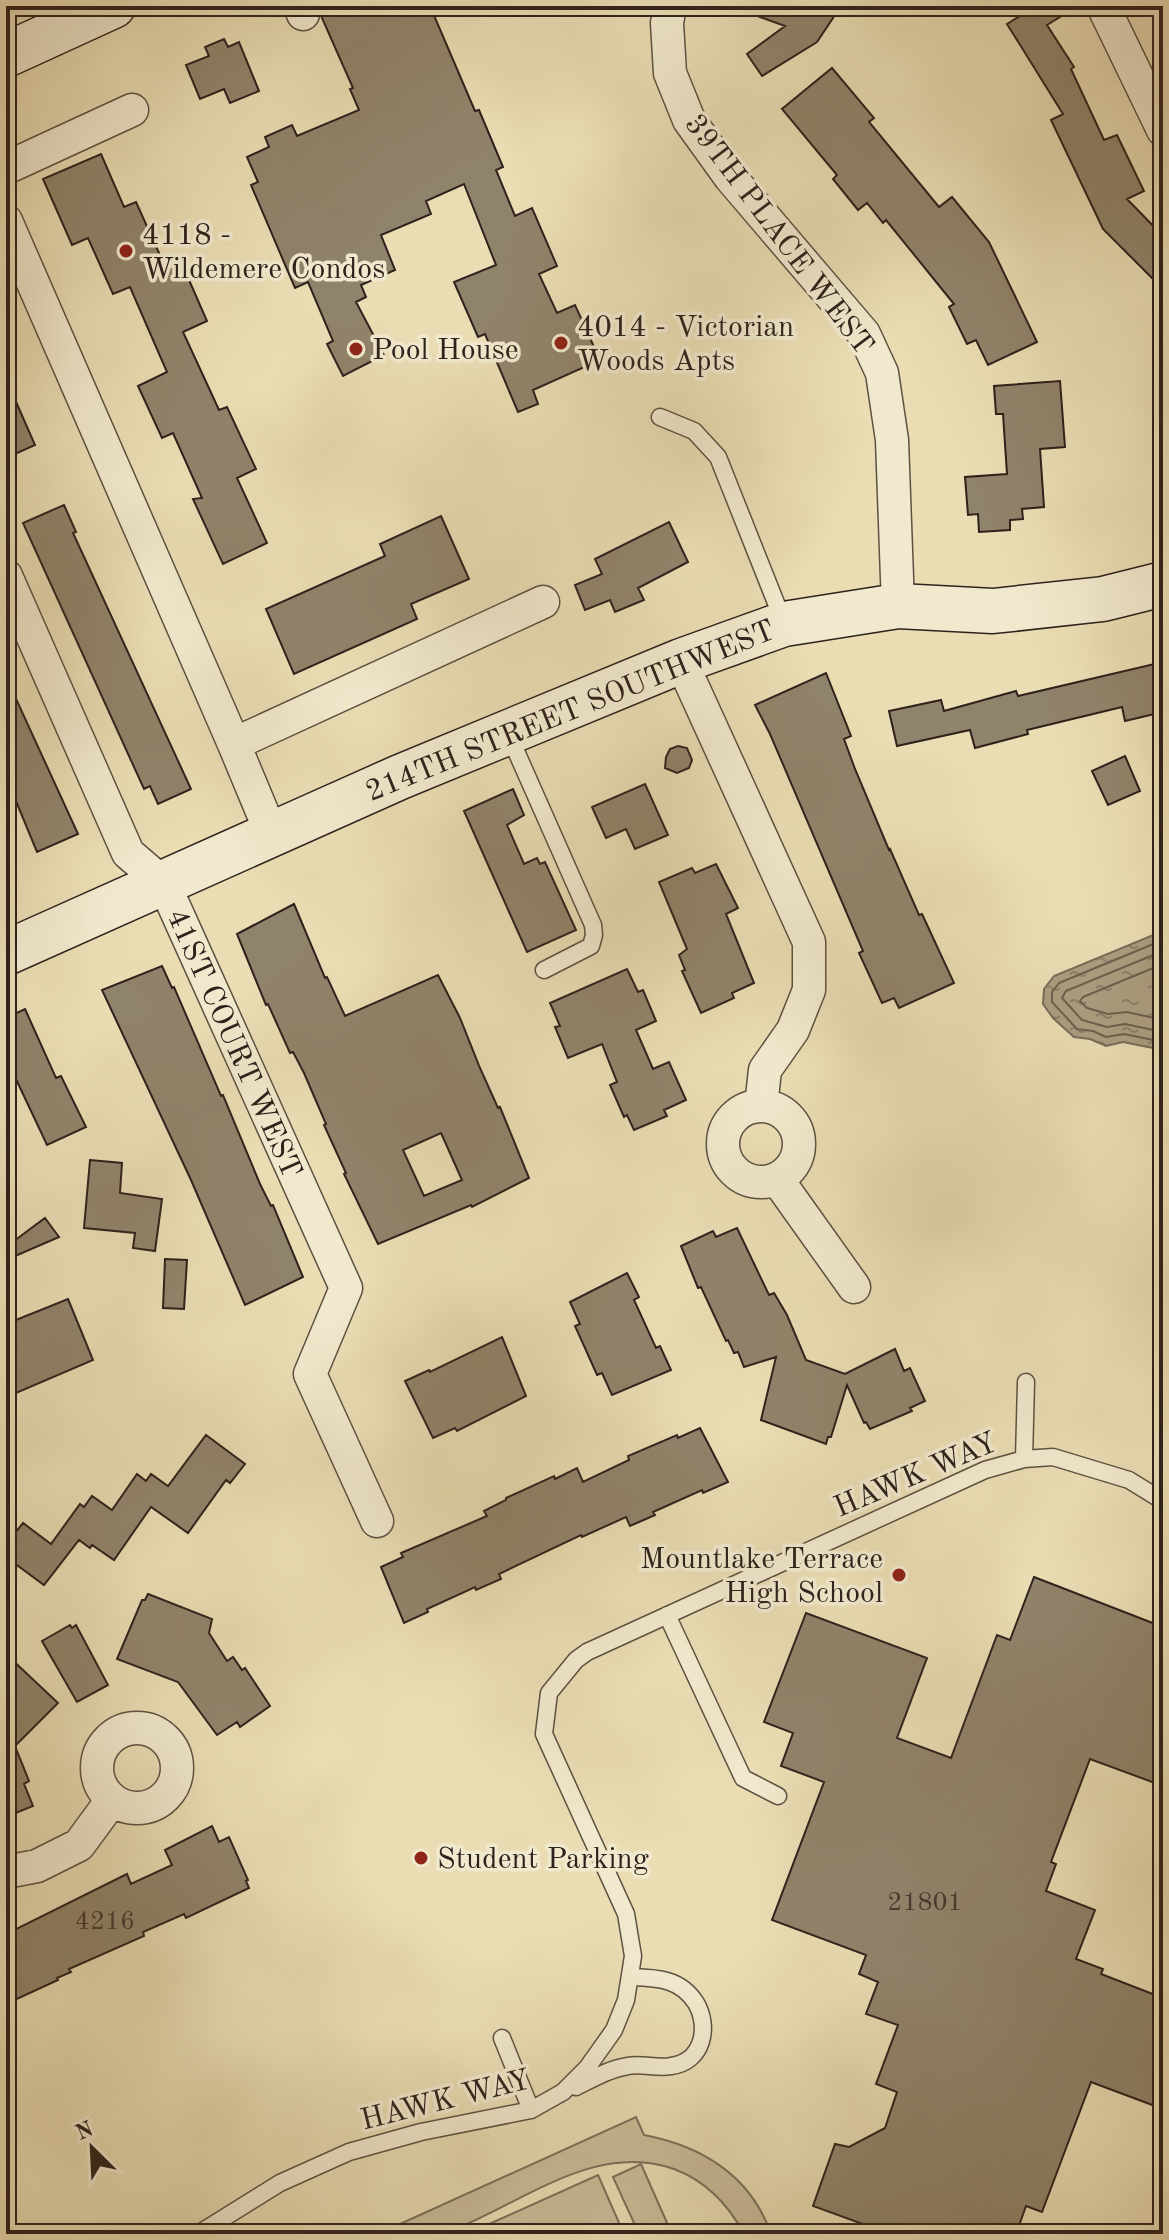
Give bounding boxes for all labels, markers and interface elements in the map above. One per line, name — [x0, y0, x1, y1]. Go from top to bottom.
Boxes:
street label: 39TH PLACE WEST — [678, 109, 878, 361]
place label: 4118 - Wildemere Condos — [142, 221, 385, 285]
marker: 4118 - Wildemere Condos — [117, 242, 135, 260]
place label: 4014 - Victorian Woods Apts — [577, 313, 794, 377]
marker: 4014 - Victorian Woods Apts — [552, 334, 570, 352]
place label: Pool House — [372, 336, 518, 366]
marker: Pool House — [347, 340, 365, 358]
street label: 214TH STREET SOUTHWEST — [362, 616, 780, 808]
street label: 41ST COURT WEST — [160, 905, 306, 1183]
street label: HAWK WAY — [830, 1428, 1002, 1524]
place label: Mountlake Terrace High School — [640, 1545, 883, 1609]
marker: Mountlake Terrace High School — [890, 1566, 908, 1584]
place label: Student Parking — [437, 1845, 649, 1875]
marker: Student Parking — [412, 1849, 430, 1867]
house number: 21801 — [887, 1890, 963, 1916]
house number: 4216 — [75, 1909, 135, 1935]
street label: HAWK WAY — [358, 2065, 534, 2136]
north arrow — [52, 2108, 132, 2188]
text: N — [73, 2118, 97, 2145]

